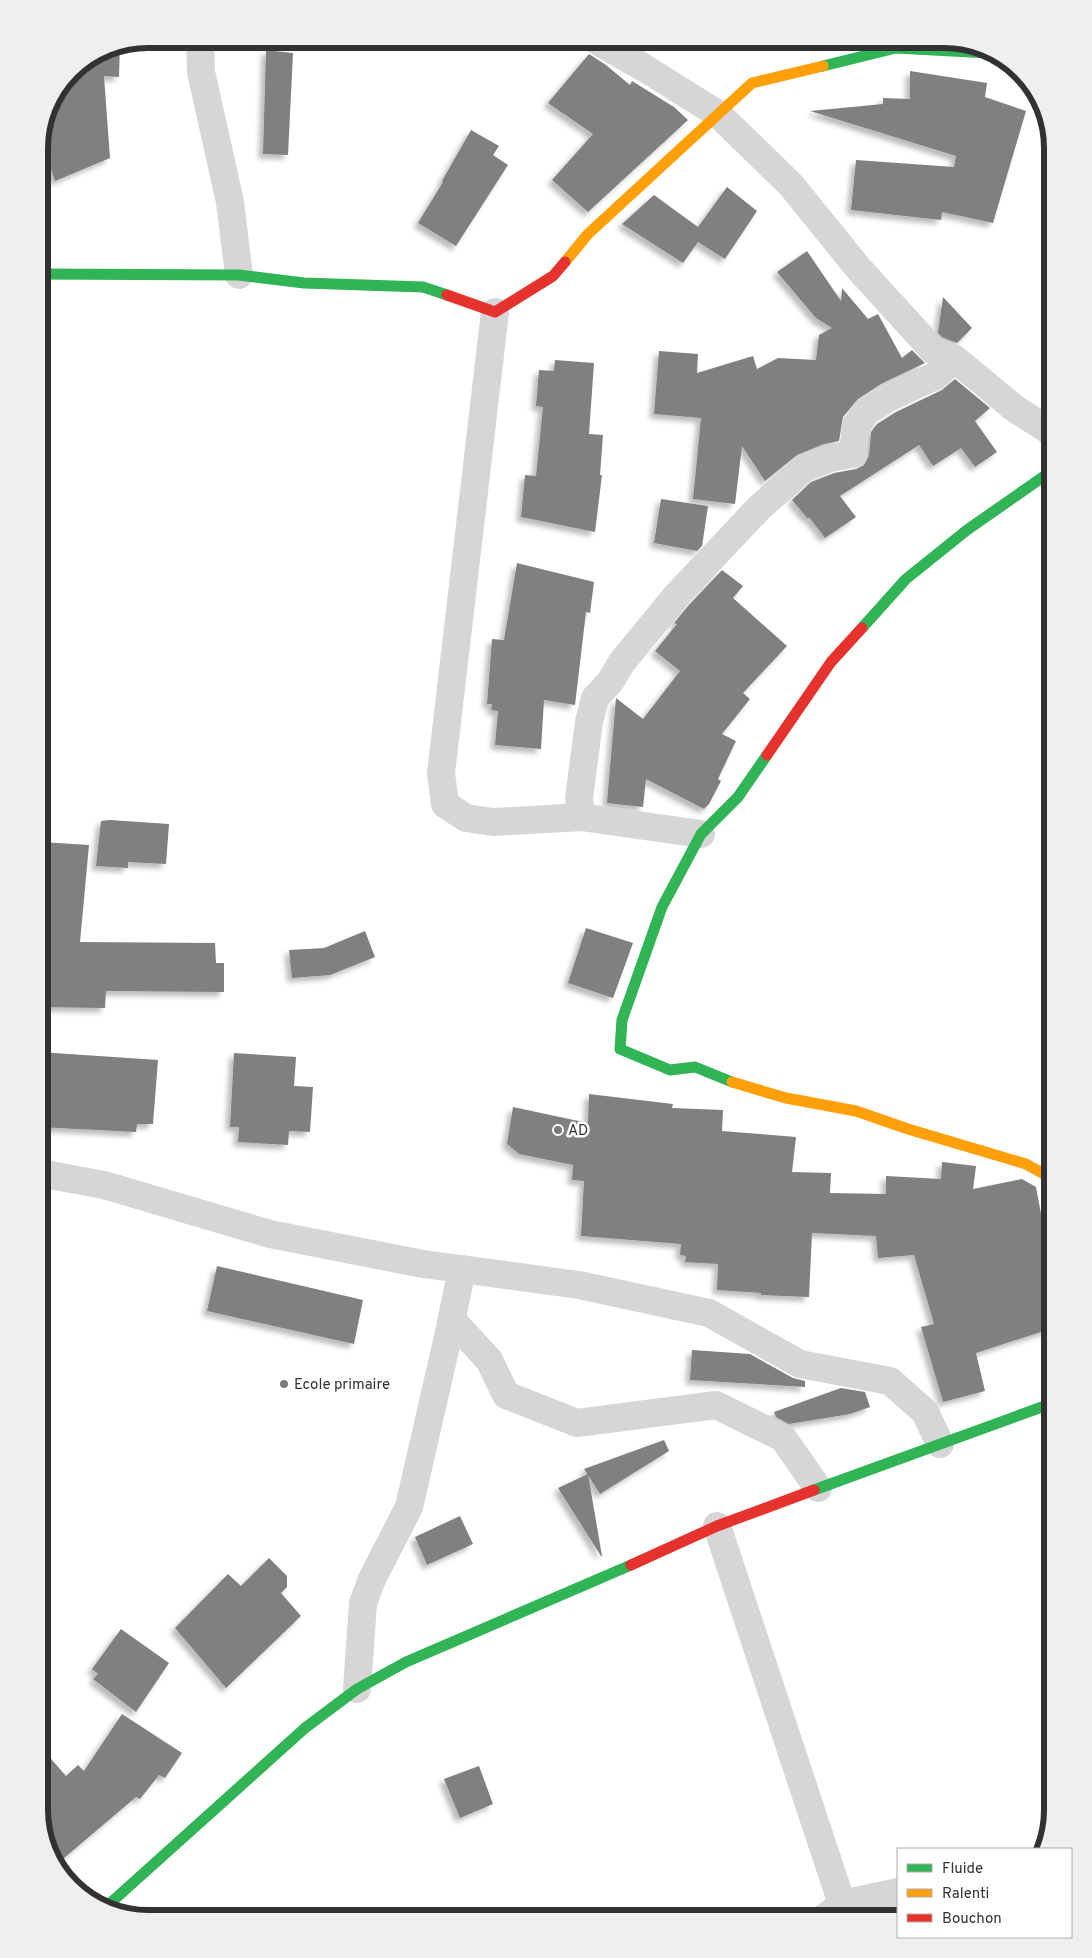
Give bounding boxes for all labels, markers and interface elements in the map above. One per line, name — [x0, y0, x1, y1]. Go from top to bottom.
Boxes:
place label: AD — [568, 1122, 588, 1141]
marker: AD — [552, 1124, 564, 1136]
place label: Ecole primaire — [294, 1376, 390, 1395]
marker: Ecole primaire — [278, 1378, 290, 1390]
legend — [897, 1848, 1072, 1938]
text: Fluide — [942, 1860, 983, 1879]
text: Ralenti — [942, 1885, 989, 1904]
text: Bouchon — [942, 1910, 1002, 1929]

